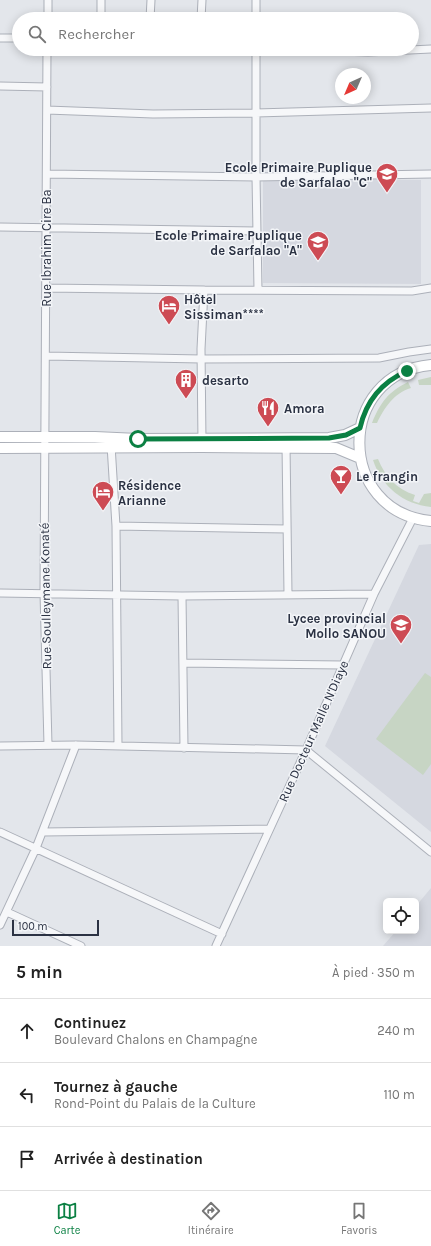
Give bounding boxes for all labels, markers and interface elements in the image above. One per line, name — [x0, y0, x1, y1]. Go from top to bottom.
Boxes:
search box — [12, 12, 419, 56]
icon: search — [26, 23, 48, 45]
text: Rechercher — [58, 25, 135, 43]
north arrow — [335, 68, 371, 104]
place label: Ecole Primaire Puplique de Sarfalao "C" — [225, 160, 372, 190]
school or university icon: Ecole Primaire Puplique de Sarfalao "C" — [374, 161, 400, 194]
street label: Rue Ibrahim Cire Ba — [39, 189, 54, 307]
place label: Ecole Primaire Puplique de Sarfalao "A" — [155, 228, 302, 258]
school or university icon: Ecole Primaire Puplique de Sarfalao "A" — [305, 229, 331, 262]
place label: Hôtel Sissiman**** — [184, 292, 264, 322]
hotel icon: Hôtel Sissiman**** — [156, 293, 182, 326]
route end — [398, 362, 416, 380]
building icon: desarto — [173, 367, 199, 400]
place label: desarto — [202, 373, 249, 388]
restaurant icon: Amora — [255, 395, 281, 428]
place label: Amora — [284, 401, 325, 416]
route start — [129, 430, 147, 448]
bar icon: Le frangin — [328, 463, 354, 496]
place label: Le frangin — [356, 469, 418, 484]
place label: Résidence Arianne — [118, 478, 181, 508]
hotel icon: Résidence Arianne — [90, 479, 116, 512]
street label: Rue Soulleymane Konaté — [37, 522, 54, 670]
place label: Lycee provincial Mollo SANOU — [287, 611, 386, 641]
school or university icon: Lycee provincial Mollo SANOU — [388, 612, 414, 645]
street label: Rue Docteur Malle N'Diaye — [275, 658, 352, 804]
map controls — [383, 898, 419, 934]
button: locate — [383, 898, 419, 934]
scale bar — [12, 918, 99, 937]
text: 100 m — [18, 920, 48, 933]
text: 5 min — [16, 962, 63, 982]
text: À pied · 350 m — [332, 965, 415, 980]
text: Continuez — [54, 1014, 126, 1032]
icon: ahead — [16, 1020, 38, 1042]
text: 240 m — [377, 1023, 415, 1038]
text: Boulevard Chalons en Champagne — [54, 1032, 257, 1047]
text: Tournez à gauche — [54, 1078, 178, 1096]
icon: left — [16, 1084, 38, 1106]
text: 110 m — [383, 1087, 415, 1102]
text: Rond-Point du Palais de la Culture — [54, 1096, 256, 1111]
icon: arrive — [16, 1148, 38, 1170]
text: Arrivée à destination — [54, 1150, 203, 1168]
tab: Carte — [54, 1200, 80, 1237]
tab: Itinéraire — [188, 1200, 234, 1237]
tab: Favoris — [341, 1200, 377, 1237]

